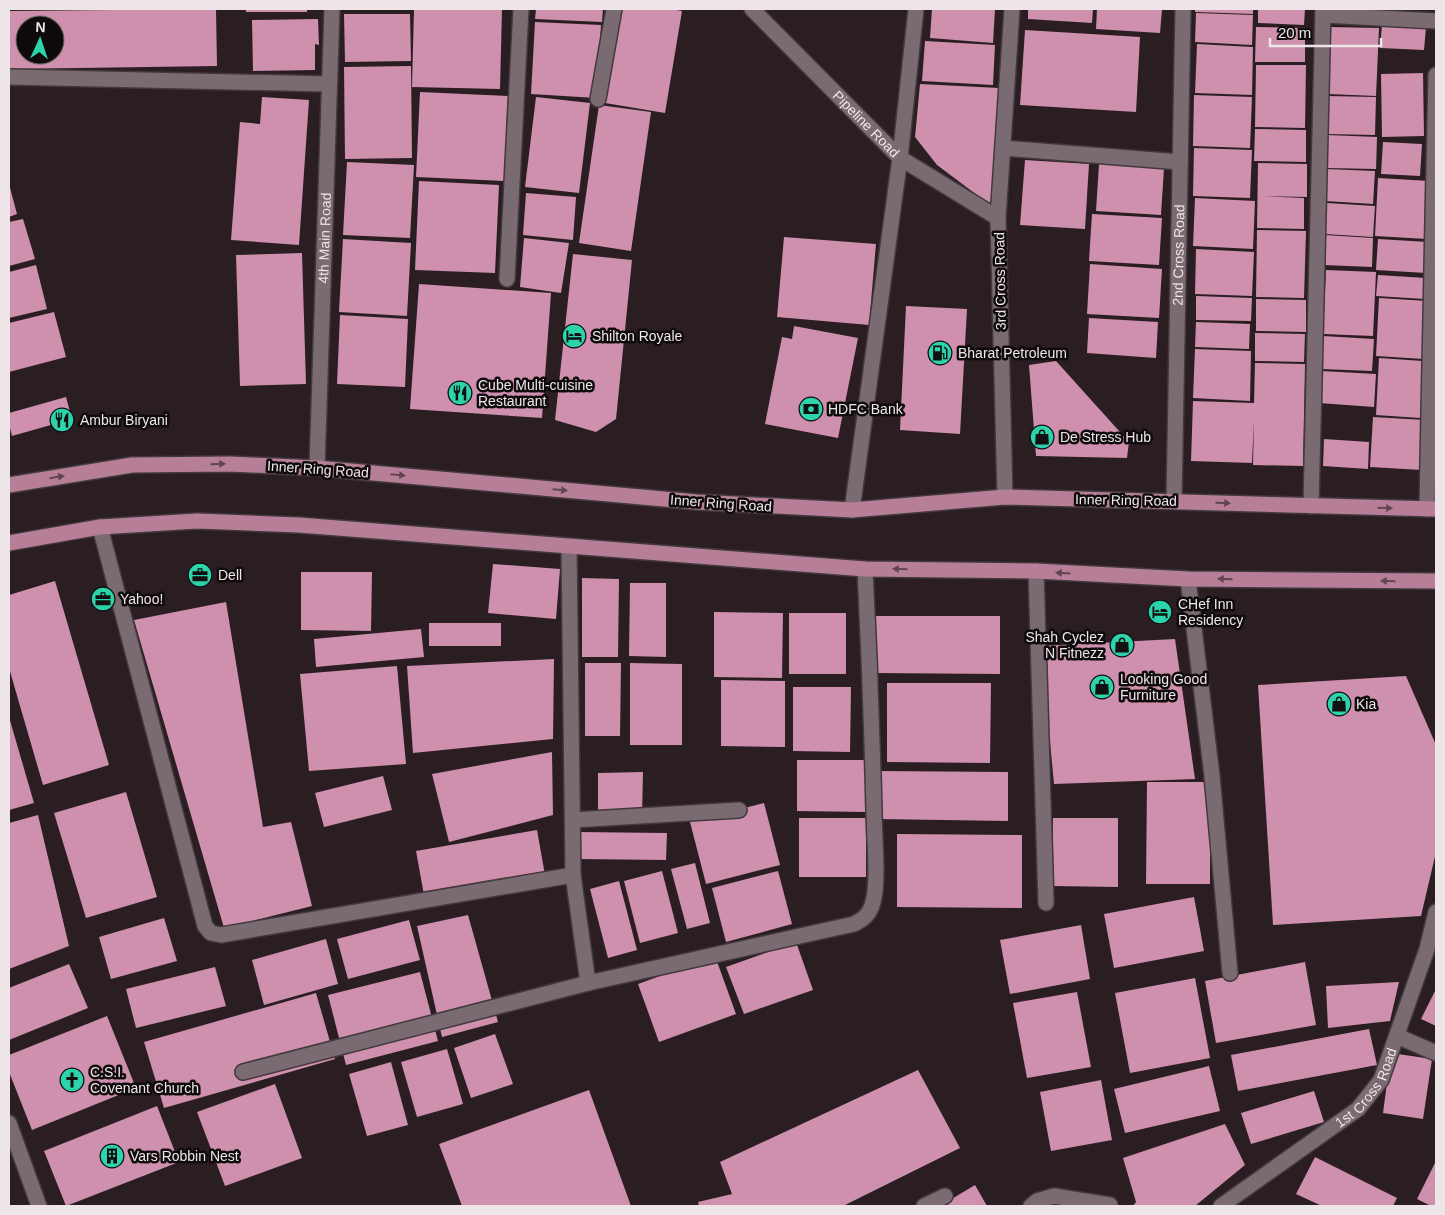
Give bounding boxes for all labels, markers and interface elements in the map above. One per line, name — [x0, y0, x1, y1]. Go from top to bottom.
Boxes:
north arrow — [15, 15, 65, 65]
scale bar — [1270, 15, 1381, 47]
text: N — [35, 19, 46, 35]
text: 20 m — [1278, 24, 1311, 41]
street label: Pipeline Road — [830, 87, 903, 161]
street label: 4th Main Road — [315, 192, 334, 284]
street label: 2nd Cross Road — [1170, 204, 1187, 306]
street label: 3rd Cross Road — [991, 232, 1009, 330]
hotel icon: Shilton Royale — [561, 323, 587, 349]
place label: Shilton Royale — [592, 328, 682, 344]
fuel station icon: Bharat Petroleum — [927, 340, 953, 366]
place label: Bharat Petroleum — [958, 345, 1067, 361]
place label: Cube Multi-cuisine Restaurant — [478, 377, 593, 409]
restaurant icon: Cube Multi-cuisine Restaurant — [447, 380, 473, 406]
bank icon: HDFC Bank — [798, 396, 824, 422]
place label: HDFC Bank — [828, 401, 904, 417]
restaurant icon: Ambur Biryani — [49, 407, 75, 433]
place label: Ambur Biryani — [80, 412, 168, 428]
shop icon: De Stress Hub — [1029, 424, 1055, 450]
place label: De Stress Hub — [1060, 429, 1151, 445]
street label: Inner Ring Road — [267, 457, 369, 481]
one-way arrow — [211, 460, 227, 468]
one-way arrow — [390, 472, 406, 480]
one-way arrow — [49, 473, 65, 481]
one-way arrow — [552, 486, 568, 494]
street label: Inner Ring Road — [670, 491, 772, 515]
street label: Inner Ring Road — [1075, 491, 1177, 509]
one-way arrow — [1215, 499, 1231, 507]
one-way arrow — [1378, 504, 1394, 512]
office icon: Dell — [187, 562, 213, 588]
one-way arrow — [892, 565, 908, 573]
place label: Dell — [218, 567, 242, 583]
one-way arrow — [1054, 568, 1070, 576]
one-way arrow — [1217, 575, 1233, 583]
one-way arrow — [1379, 577, 1395, 585]
office icon: Yahoo! — [90, 586, 116, 612]
place label: Yahoo! — [120, 591, 163, 607]
place label: CHef Inn Residency — [1178, 596, 1243, 628]
hotel icon: CHef Inn Residency — [1147, 599, 1173, 625]
place label: Shah Cyclez N Fitnezz — [1025, 629, 1104, 661]
shop icon: Shah Cyclez N Fitnezz — [1109, 632, 1135, 658]
place label: Looking Good Furniture — [1120, 671, 1207, 703]
shop icon: Looking Good Furniture — [1089, 674, 1115, 700]
shop icon: Kia — [1326, 691, 1352, 717]
place label: Kia — [1356, 696, 1376, 712]
street label: 1st Cross Road — [1332, 1046, 1400, 1131]
place label: C.S.I. Covenant Church — [90, 1064, 199, 1096]
church icon: C.S.I. Covenant Church — [59, 1067, 85, 1093]
building icon: Vars Robbin Nest — [99, 1143, 125, 1169]
place label: Vars Robbin Nest — [130, 1148, 239, 1164]

